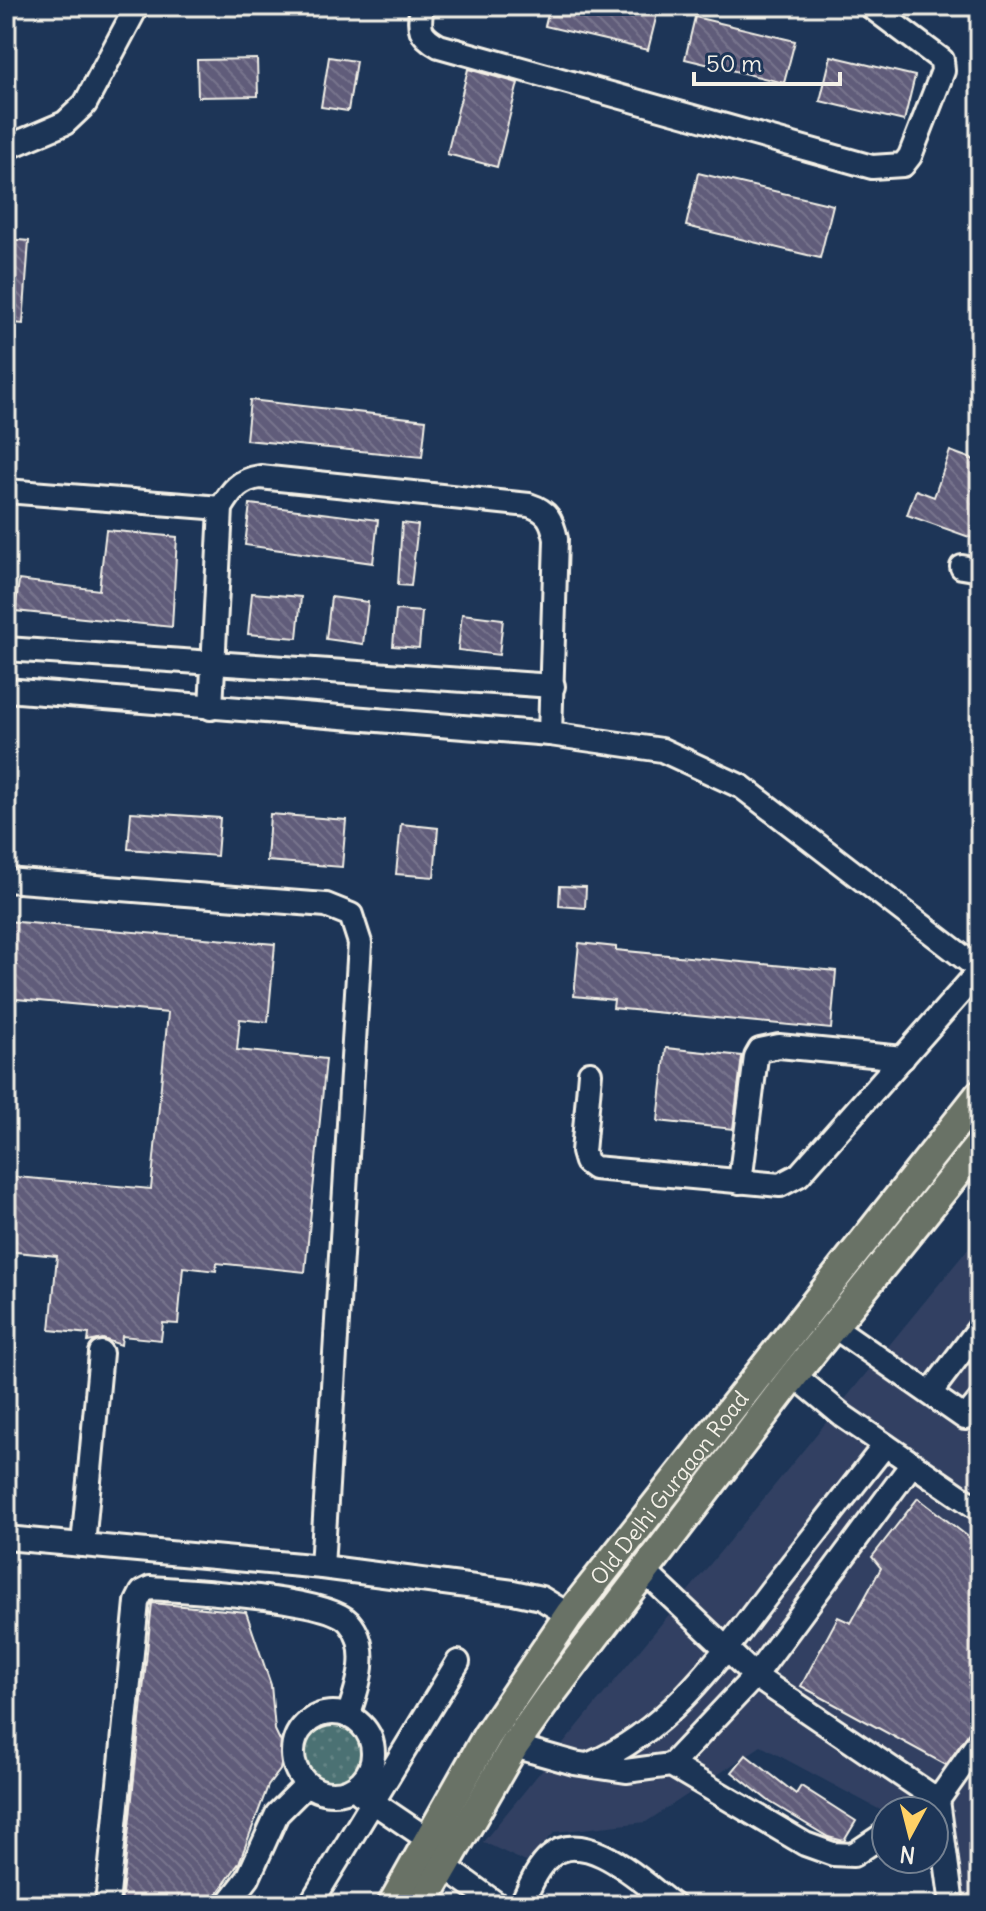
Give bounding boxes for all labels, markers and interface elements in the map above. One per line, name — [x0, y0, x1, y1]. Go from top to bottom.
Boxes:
scale bar — [694, 36, 840, 86]
text: 50 m — [706, 48, 762, 78]
street label: Old Delhi Gurgaon Road — [584, 1385, 755, 1591]
north arrow — [870, 1795, 950, 1875]
text: N — [898, 1840, 917, 1870]

